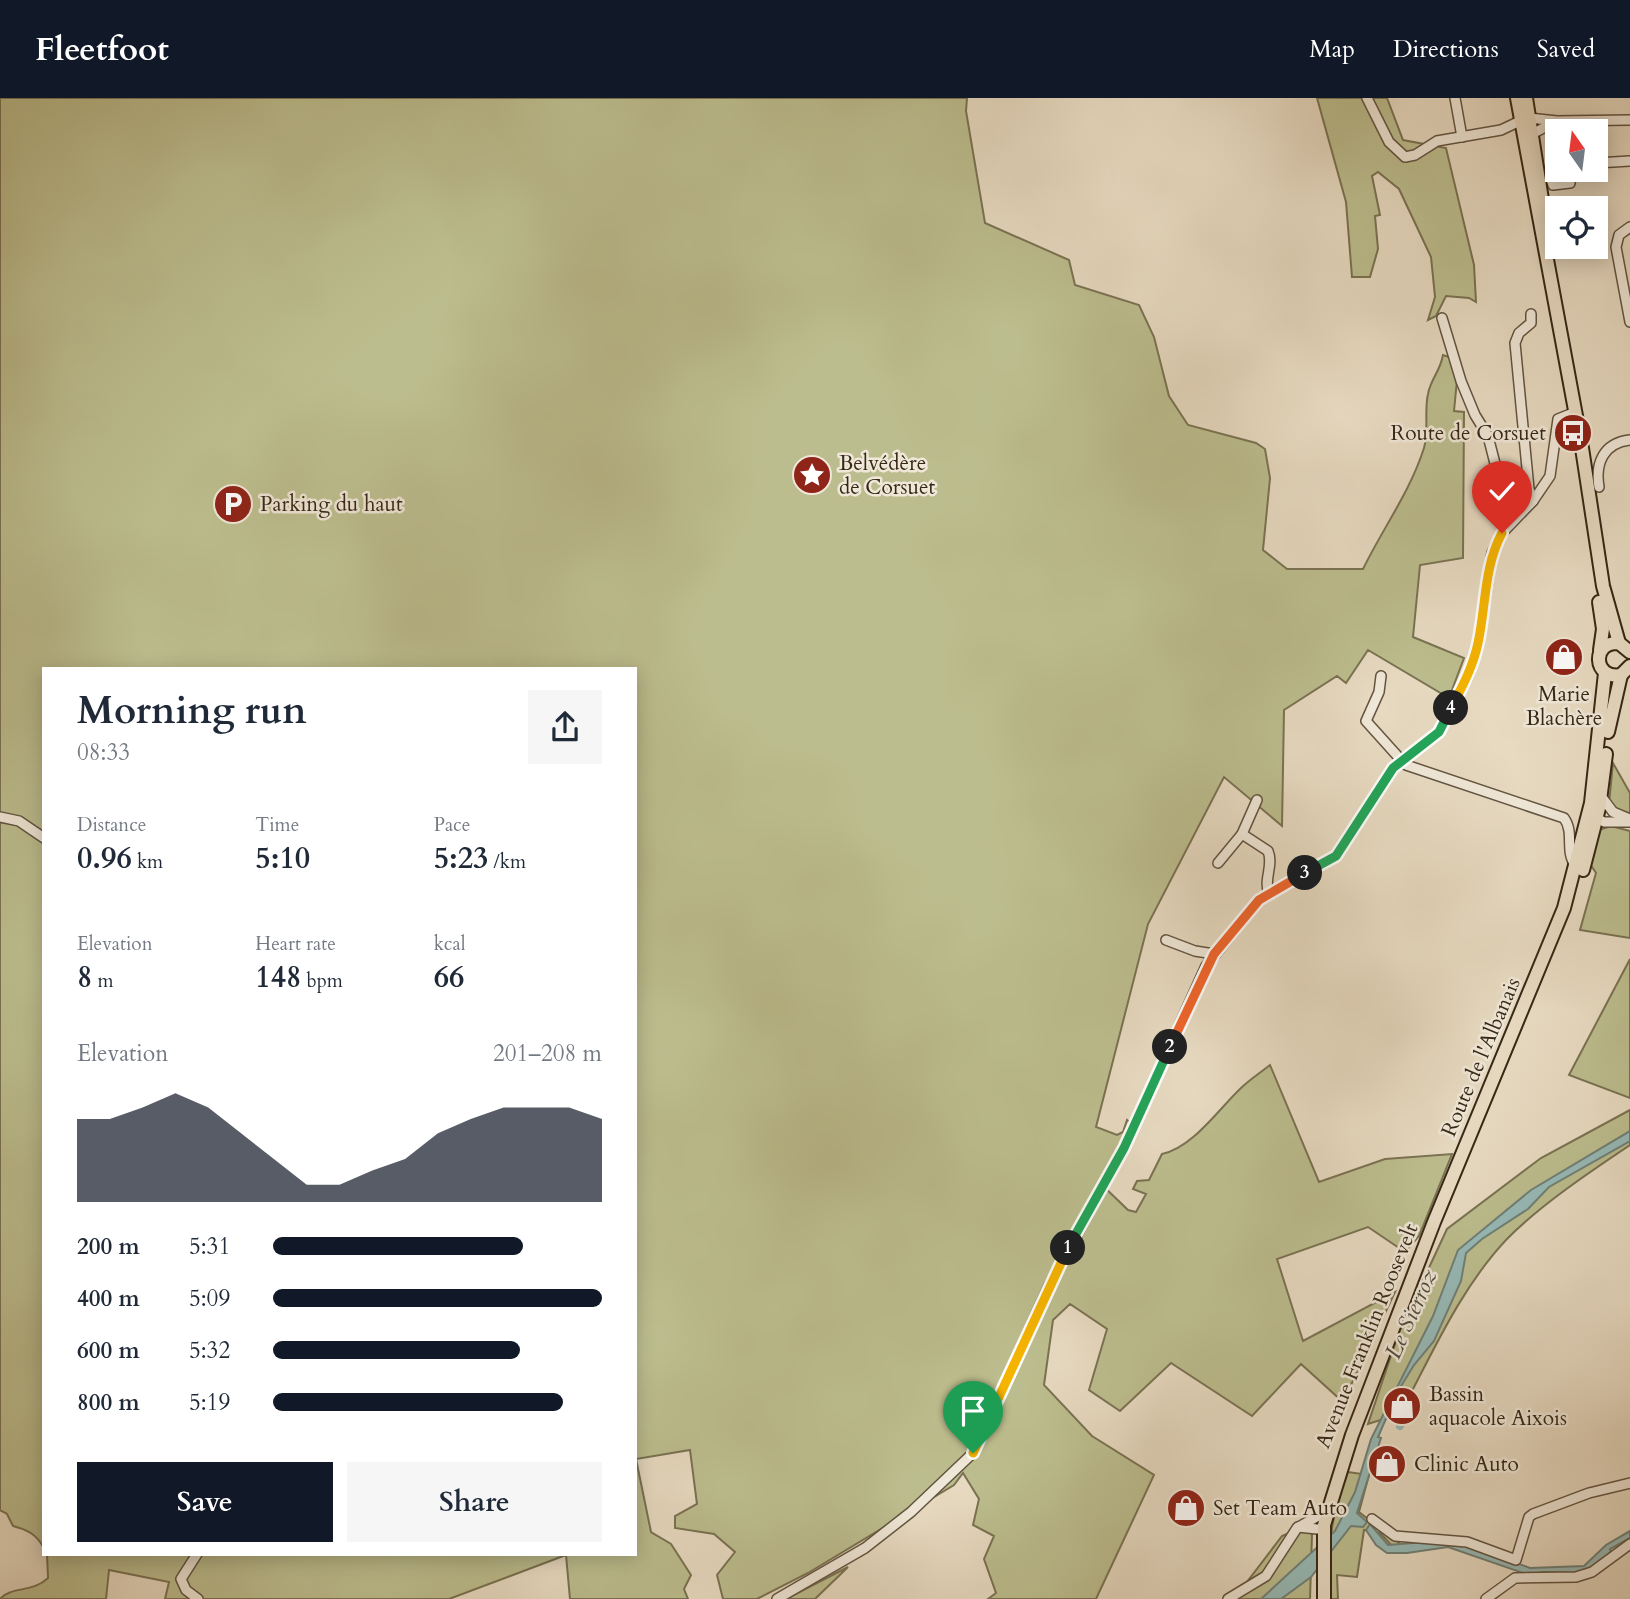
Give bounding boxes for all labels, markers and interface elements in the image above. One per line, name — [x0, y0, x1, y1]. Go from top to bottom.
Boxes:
text: Fleetfoot — [35, 27, 169, 72]
text: Map — [1309, 33, 1355, 66]
text: Directions — [1393, 33, 1499, 66]
text: Saved — [1537, 33, 1595, 66]
north arrow — [1545, 119, 1608, 182]
map controls — [1545, 119, 1608, 259]
button: locate — [1545, 196, 1608, 259]
bus stop icon: Route de Corsuet — [1552, 412, 1594, 454]
place label: Route de Corsuet — [1391, 419, 1546, 448]
place label: Belvédère de Corsuet — [839, 449, 936, 502]
place icon: Belvédère de Corsuet — [791, 454, 833, 496]
pin — [1472, 461, 1532, 533]
icon: check — [1483, 472, 1521, 510]
parking icon: Parking du haut — [212, 483, 254, 525]
place label: Parking du haut — [260, 490, 403, 519]
shop icon: Marie Blachère — [1543, 636, 1585, 678]
place label: Marie Blachère — [1526, 680, 1602, 733]
text: Morning run — [77, 685, 307, 737]
button: share — [528, 690, 602, 764]
pin: 4 — [1434, 690, 1468, 726]
text: 4 — [1446, 694, 1455, 720]
text: 08:33 — [77, 737, 130, 768]
text: Distance — [77, 812, 146, 838]
text: Time — [255, 812, 299, 838]
text: Pace — [434, 812, 470, 838]
text: 0.96 — [77, 838, 132, 879]
text: 5:10 — [255, 838, 310, 879]
text: 5:23 — [434, 838, 488, 879]
text: km — [132, 849, 163, 875]
text: /km — [488, 849, 526, 875]
pin: 3 — [1288, 856, 1322, 890]
text: 3 — [1300, 859, 1309, 885]
text: Elevation — [77, 931, 152, 957]
text: Heart rate — [255, 931, 336, 957]
text: kcal — [434, 931, 466, 957]
text: 8 — [77, 957, 92, 998]
text: 148 — [255, 957, 301, 998]
text: 66 — [434, 957, 464, 998]
text: m — [92, 968, 114, 994]
text: bpm — [301, 968, 343, 994]
street label: Route de l'Albanais — [1434, 973, 1528, 1141]
pin: 2 — [1152, 1030, 1188, 1065]
text: 2 — [1165, 1033, 1174, 1059]
text: Elevation — [77, 1038, 168, 1069]
text: 201–208 m — [493, 1038, 602, 1069]
street label: Avenue Franklin Roosevelt — [1309, 1219, 1426, 1453]
pin: 1 — [1050, 1230, 1086, 1266]
text: 200 m — [77, 1231, 140, 1262]
text: 5:31 — [189, 1231, 230, 1262]
text: 1 — [1063, 1234, 1072, 1260]
water label: Le Sierroz — [1377, 1264, 1445, 1364]
text: 400 m — [77, 1283, 140, 1314]
text: 5:09 — [189, 1283, 230, 1314]
text: 600 m — [77, 1335, 140, 1366]
text: 5:32 — [189, 1335, 230, 1366]
place label: Bassin aquacole Aixois — [1429, 1380, 1567, 1433]
pin — [943, 1381, 1003, 1453]
shop icon: Bassin aquacole Aixois — [1381, 1385, 1423, 1427]
text: 800 m — [77, 1387, 140, 1418]
text: 5:19 — [189, 1387, 230, 1418]
icon: arrive — [954, 1392, 992, 1430]
shop icon: Clinic Auto — [1366, 1443, 1408, 1485]
place label: Clinic Auto — [1414, 1450, 1519, 1479]
button: Save — [77, 1462, 333, 1542]
button: Share — [347, 1462, 602, 1542]
shop icon: Set Team Auto — [1165, 1487, 1207, 1529]
place label: Set Team Auto — [1213, 1494, 1347, 1523]

